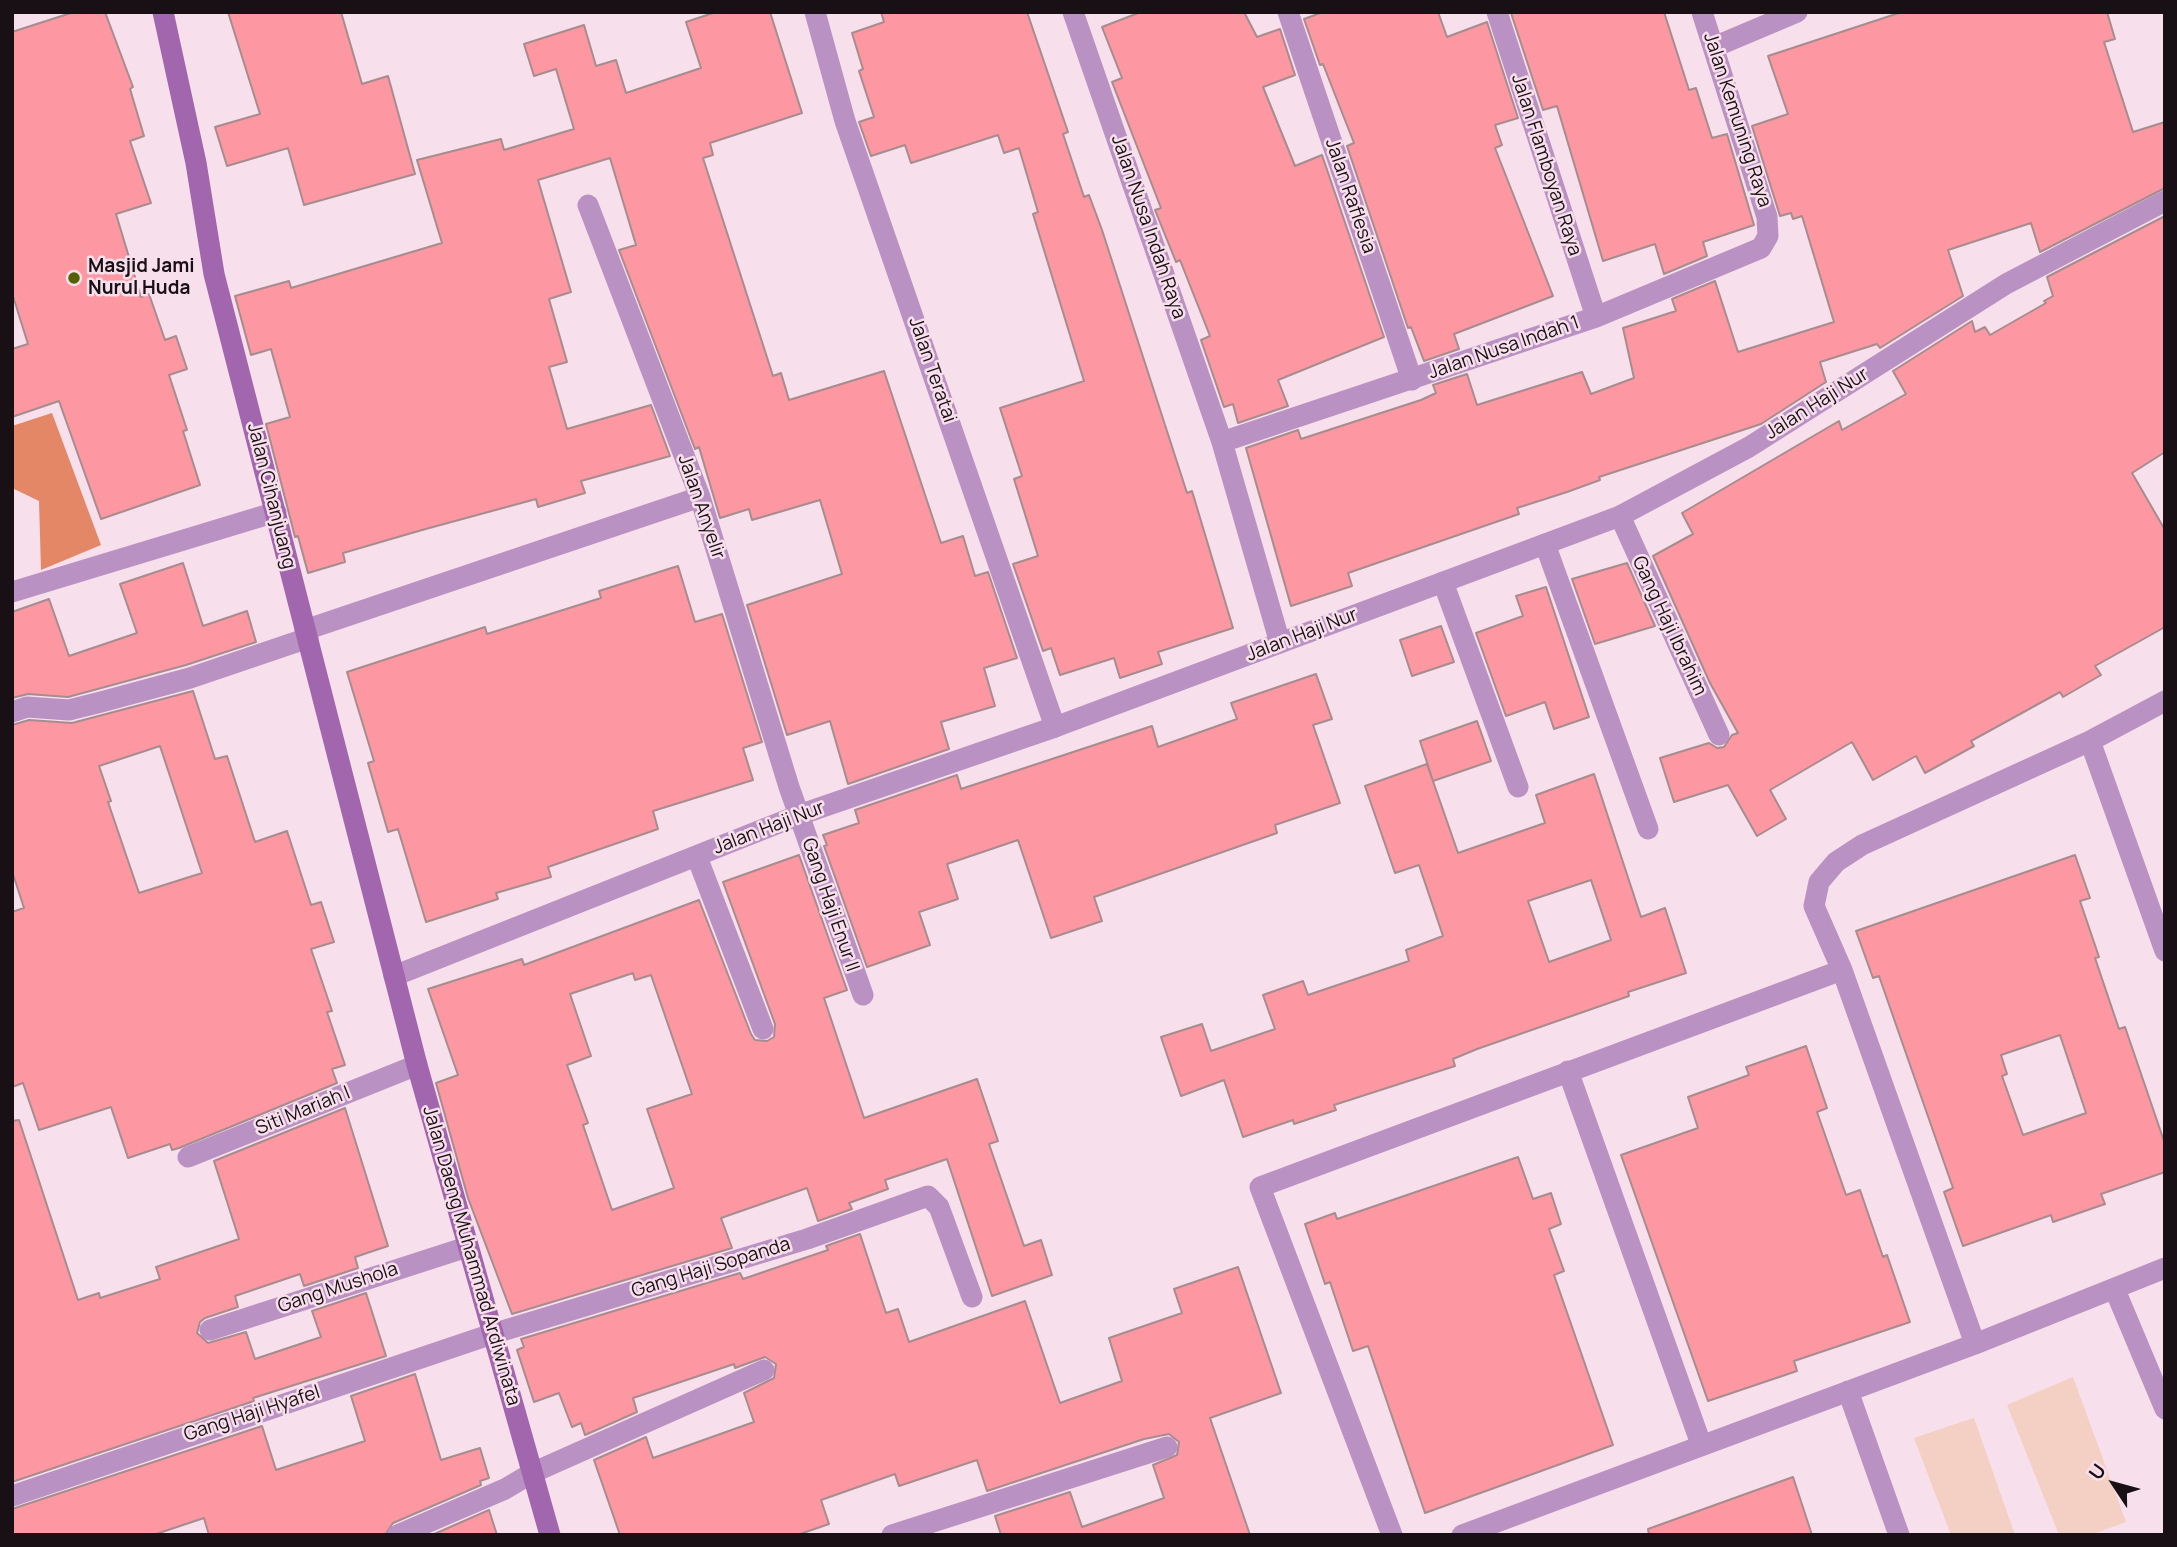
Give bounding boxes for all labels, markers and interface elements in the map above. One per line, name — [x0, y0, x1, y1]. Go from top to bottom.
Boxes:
street label: Jalan Kemuning Raya — [1698, 30, 1776, 210]
street label: Jalan Flamboyan Raya — [1506, 71, 1586, 259]
street label: Jalan Nusa Indah Raya — [1106, 132, 1190, 322]
street label: Jalan Raflesia — [1320, 136, 1380, 256]
place label: Masjid Jami Nurul Huda — [88, 256, 195, 300]
marker: Masjid Jami Nurul Huda — [66, 270, 82, 286]
street label: Jalan Nusa Indah 1 — [1426, 311, 1582, 385]
street label: Jalan Teratai — [903, 314, 961, 426]
street label: Jalan Haji Nur — [1761, 363, 1873, 445]
street label: Jalan Cihanjuang — [242, 421, 300, 571]
street label: Jalan Anyelir — [673, 452, 729, 562]
street label: Gang Haji Ibrahim — [1627, 553, 1711, 699]
street label: Jalan Haji Nur — [1243, 603, 1361, 667]
street label: Jalan Haji Nur — [710, 796, 828, 860]
street label: Gang Haji Enur II — [796, 835, 864, 975]
street label: Siti Mariah I — [252, 1082, 354, 1140]
street label: Jalan Daeng Muhammad Ardiwinata — [417, 1104, 525, 1408]
street label: Gang Haji Sopanda — [629, 1233, 793, 1303]
street label: Gang Mushola — [275, 1258, 401, 1318]
street label: Gang Haji Hyafel — [181, 1381, 323, 1447]
north arrow — [2079, 1449, 2149, 1519]
text: U — [2082, 1458, 2112, 1485]

